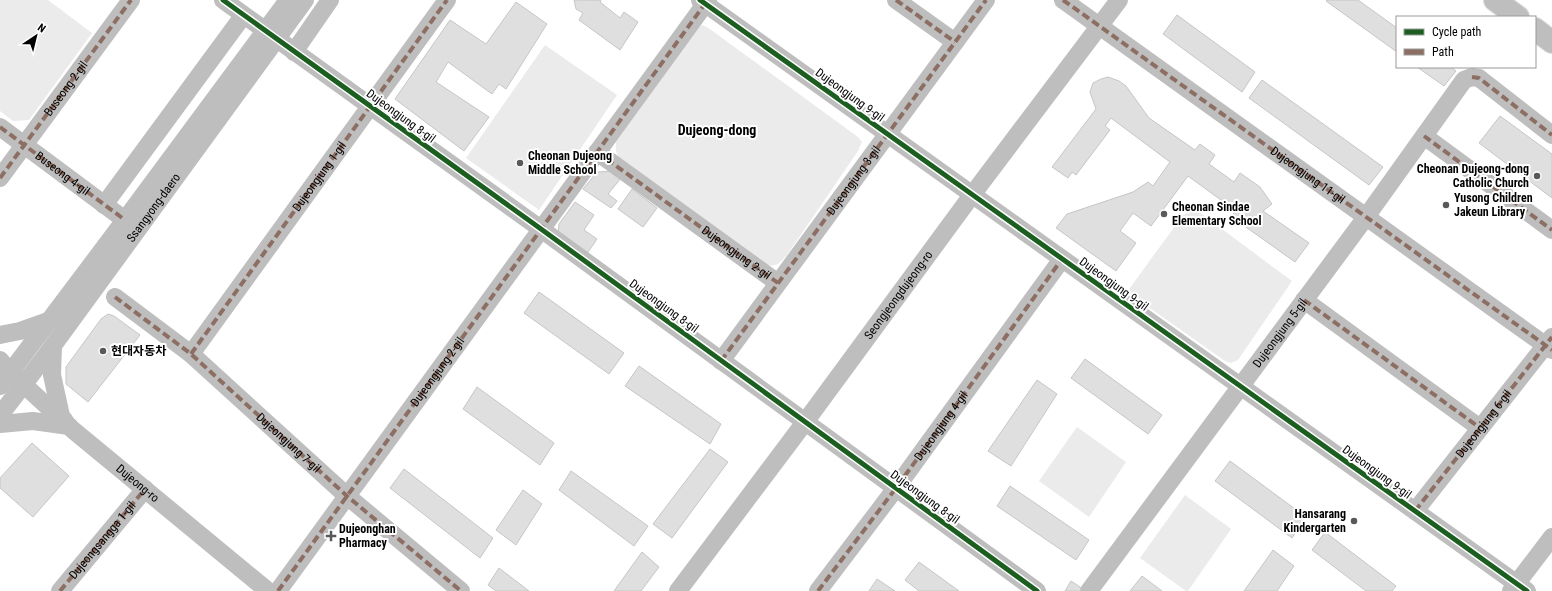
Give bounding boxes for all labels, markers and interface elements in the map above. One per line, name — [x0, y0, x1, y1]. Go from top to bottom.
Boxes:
north arrow — [16, 16, 56, 56]
legend — [1396, 16, 1536, 68]
text: N — [35, 21, 48, 36]
text: Cycle path — [1432, 25, 1482, 39]
text: Path — [1432, 45, 1454, 59]
street label: Buseong 2-gil — [41, 59, 91, 119]
street label: Dujeongjung 9-gil — [813, 65, 887, 125]
street label: Dujeongjung 8-gil — [364, 86, 438, 146]
district label: Dujeong-dong — [678, 122, 756, 138]
street label: Dujeongjung 1-gil — [290, 139, 349, 214]
street label: Dujeongjung 3-gil — [824, 143, 884, 218]
street label: Dujeongjung 11-gil — [1268, 144, 1348, 207]
street label: Buseong 4-gil — [33, 149, 93, 198]
place label: Cheonan Dujeong Middle School — [528, 149, 612, 177]
marker: Cheonan Dujeong Middle School — [515, 158, 525, 168]
place label: Cheonan Dujeong-dong Catholic Church — [1417, 162, 1529, 190]
street label: Ssangyong-daero — [124, 171, 183, 245]
marker: Cheonan Dujeong-dong Catholic Church — [1532, 171, 1542, 181]
place label: Yusong Children Jakeun Library — [1454, 191, 1533, 219]
place label: Cheonan Sindae Elementary School — [1172, 200, 1262, 228]
marker: Yusong Children Jakeun Library — [1441, 200, 1451, 210]
marker: Cheonan Sindae Elementary School — [1159, 209, 1169, 219]
street label: Dujeongjung 2-gil — [699, 223, 774, 283]
street label: Seongjeongdujeong-ro — [861, 248, 936, 342]
street label: Dujeongjung 9-gil — [1077, 254, 1151, 314]
street label: Dujeongjung 8-gil — [627, 276, 701, 336]
street label: Dujeongjung 5-gil — [1250, 296, 1310, 370]
street label: Dujeongjung 2-gil — [408, 335, 467, 409]
place label: 현대자동차 — [111, 344, 166, 358]
marker: 현대자동차 — [98, 346, 108, 356]
street label: Dujeongjung 6-gil — [1453, 387, 1515, 460]
street label: Dujeongjung 4-gil — [911, 388, 971, 463]
street label: Dujeongjung 7-gil — [254, 410, 324, 476]
street label: Dujeongjung 9-gil — [1340, 442, 1414, 502]
street label: Dujeong-ro — [113, 462, 162, 505]
street label: Dujeongjung 8-gil — [888, 467, 962, 527]
street label: Dujeongsangga 1-gil — [66, 499, 139, 582]
place label: Hansarang Kindergarten — [1284, 507, 1346, 535]
marker: Hansarang Kindergarten — [1349, 516, 1359, 526]
place label: Dujeonghan Pharmacy — [339, 522, 396, 550]
marker: Dujeonghan Pharmacy — [326, 531, 336, 541]

